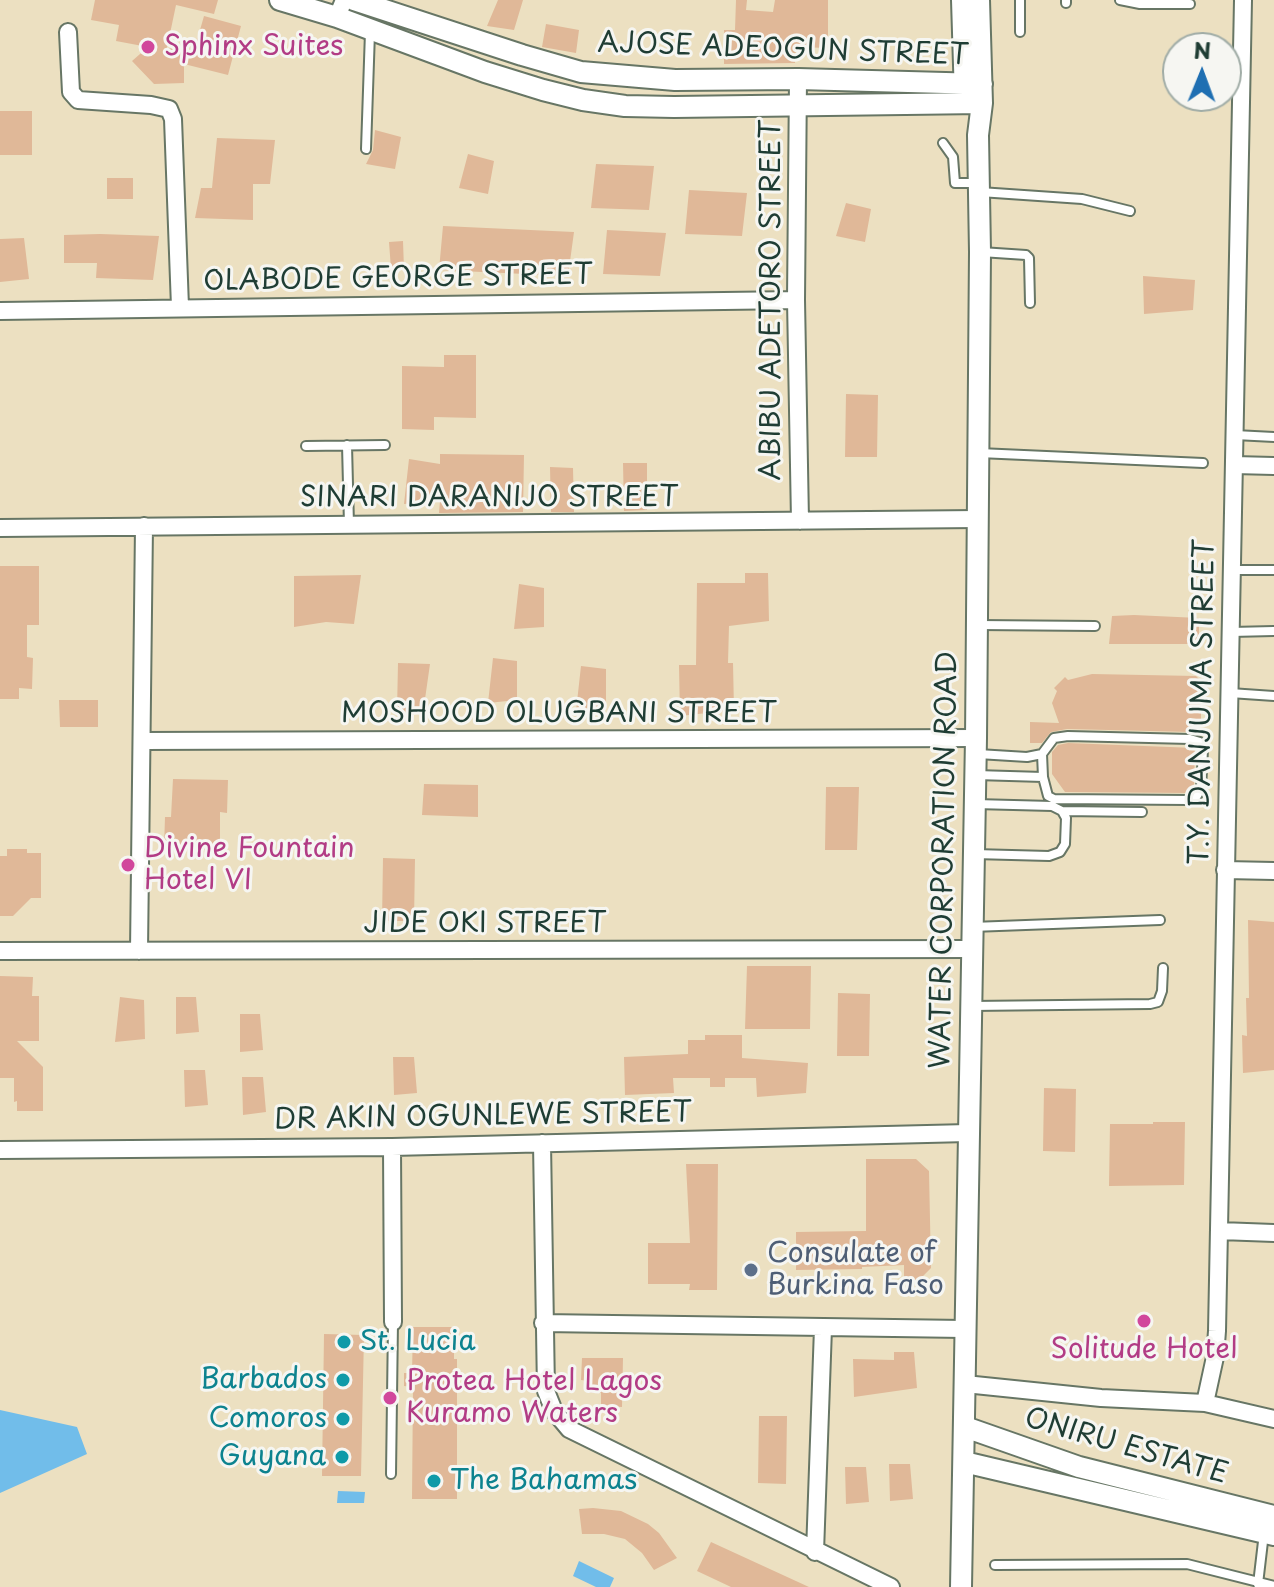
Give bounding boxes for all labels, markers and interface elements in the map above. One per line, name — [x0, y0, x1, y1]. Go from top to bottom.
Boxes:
street label: AJOSE ADEOGUN STREET — [597, 27, 969, 73]
place label: Sphinx Suites — [164, 30, 343, 64]
north arrow — [1162, 32, 1242, 112]
text: N — [1193, 33, 1211, 66]
marker: Sphinx Suites — [139, 38, 157, 56]
street label: ABIBU ADETORO STREET — [755, 120, 789, 480]
street label: OLABODE GEORGE STREET — [203, 259, 593, 299]
street label: SINARI DARANIJO STREET — [300, 481, 678, 515]
street label: T.Y. DANJUMA STREET — [1183, 539, 1223, 865]
street label: WATER CORPORATION ROAD — [925, 651, 965, 1069]
street label: MOSHOOD OLUGBANI STREET — [341, 697, 777, 731]
place label: Divine Fountain Hotel VI — [144, 832, 355, 898]
marker: Divine Fountain Hotel VI — [119, 856, 137, 874]
street label: JIDE OKI STREET — [364, 907, 606, 941]
street label: DR AKIN OGUNLEWE STREET — [274, 1097, 692, 1137]
place label: Consulate of Burkina Faso — [767, 1237, 944, 1303]
marker: Consulate of Burkina Faso — [742, 1261, 760, 1279]
marker: Solitude Hotel — [1135, 1312, 1153, 1330]
place label: St. Lucia — [360, 1325, 476, 1359]
marker: St. Lucia — [335, 1333, 353, 1351]
place label: Solitude Hotel — [1051, 1333, 1237, 1367]
place label: Barbados — [200, 1363, 327, 1397]
place label: Protea Hotel Lagos Kuramo Waters — [406, 1365, 662, 1431]
marker: Barbados — [334, 1371, 352, 1389]
marker: Protea Hotel Lagos Kuramo Waters — [381, 1389, 399, 1407]
place label: Comoros — [209, 1402, 327, 1436]
street label: ONIRU ESTATE — [1020, 1402, 1232, 1492]
marker: Comoros — [334, 1410, 352, 1428]
place label: Guyana — [219, 1440, 326, 1474]
marker: Guyana — [333, 1448, 351, 1466]
place label: The Bahamas — [450, 1464, 637, 1498]
marker: The Bahamas — [425, 1472, 443, 1490]

